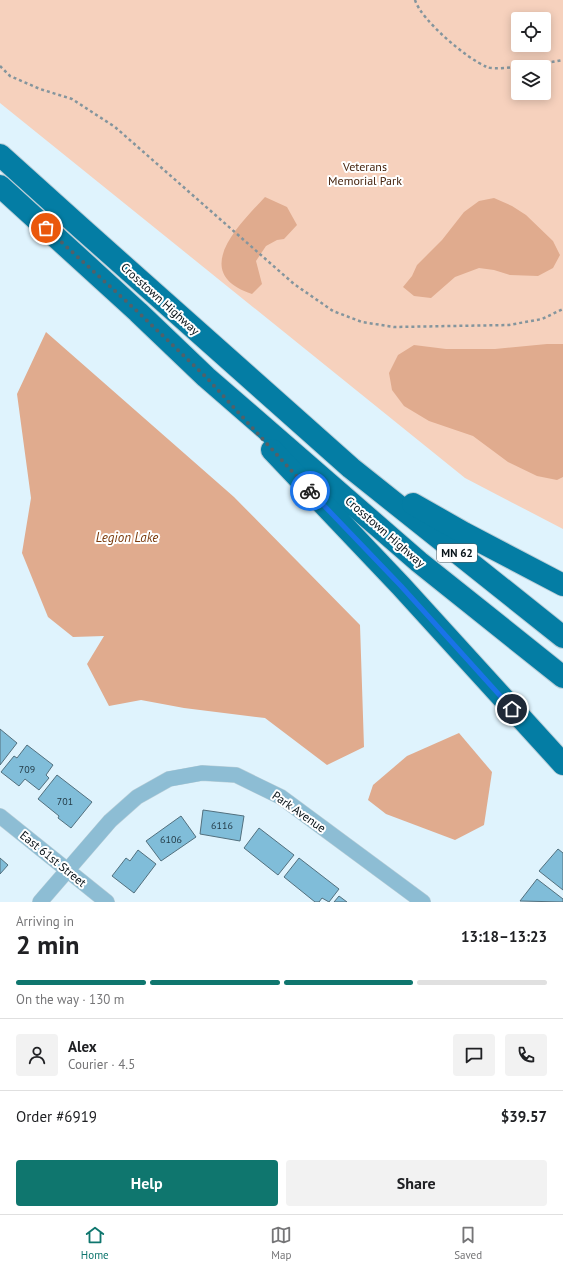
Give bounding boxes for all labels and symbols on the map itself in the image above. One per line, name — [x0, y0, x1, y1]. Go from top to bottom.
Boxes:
park label: Veterans Memorial Park — [328, 159, 402, 188]
pin — [29, 211, 63, 245]
street label: Crosstown Highway — [118, 259, 203, 338]
courier — [290, 471, 330, 511]
street label: Crosstown Highway — [342, 493, 429, 571]
water label: Legion Lake — [96, 529, 158, 546]
road number: MN 62 — [437, 544, 477, 562]
pin — [495, 692, 529, 726]
house number: 709 — [19, 763, 35, 776]
street label: Park Avenue — [270, 788, 329, 836]
house number: 701 — [57, 795, 73, 808]
house number: 6116 — [211, 819, 233, 832]
street label: East 61st Street — [17, 827, 89, 890]
house number: 6106 — [160, 833, 182, 846]

